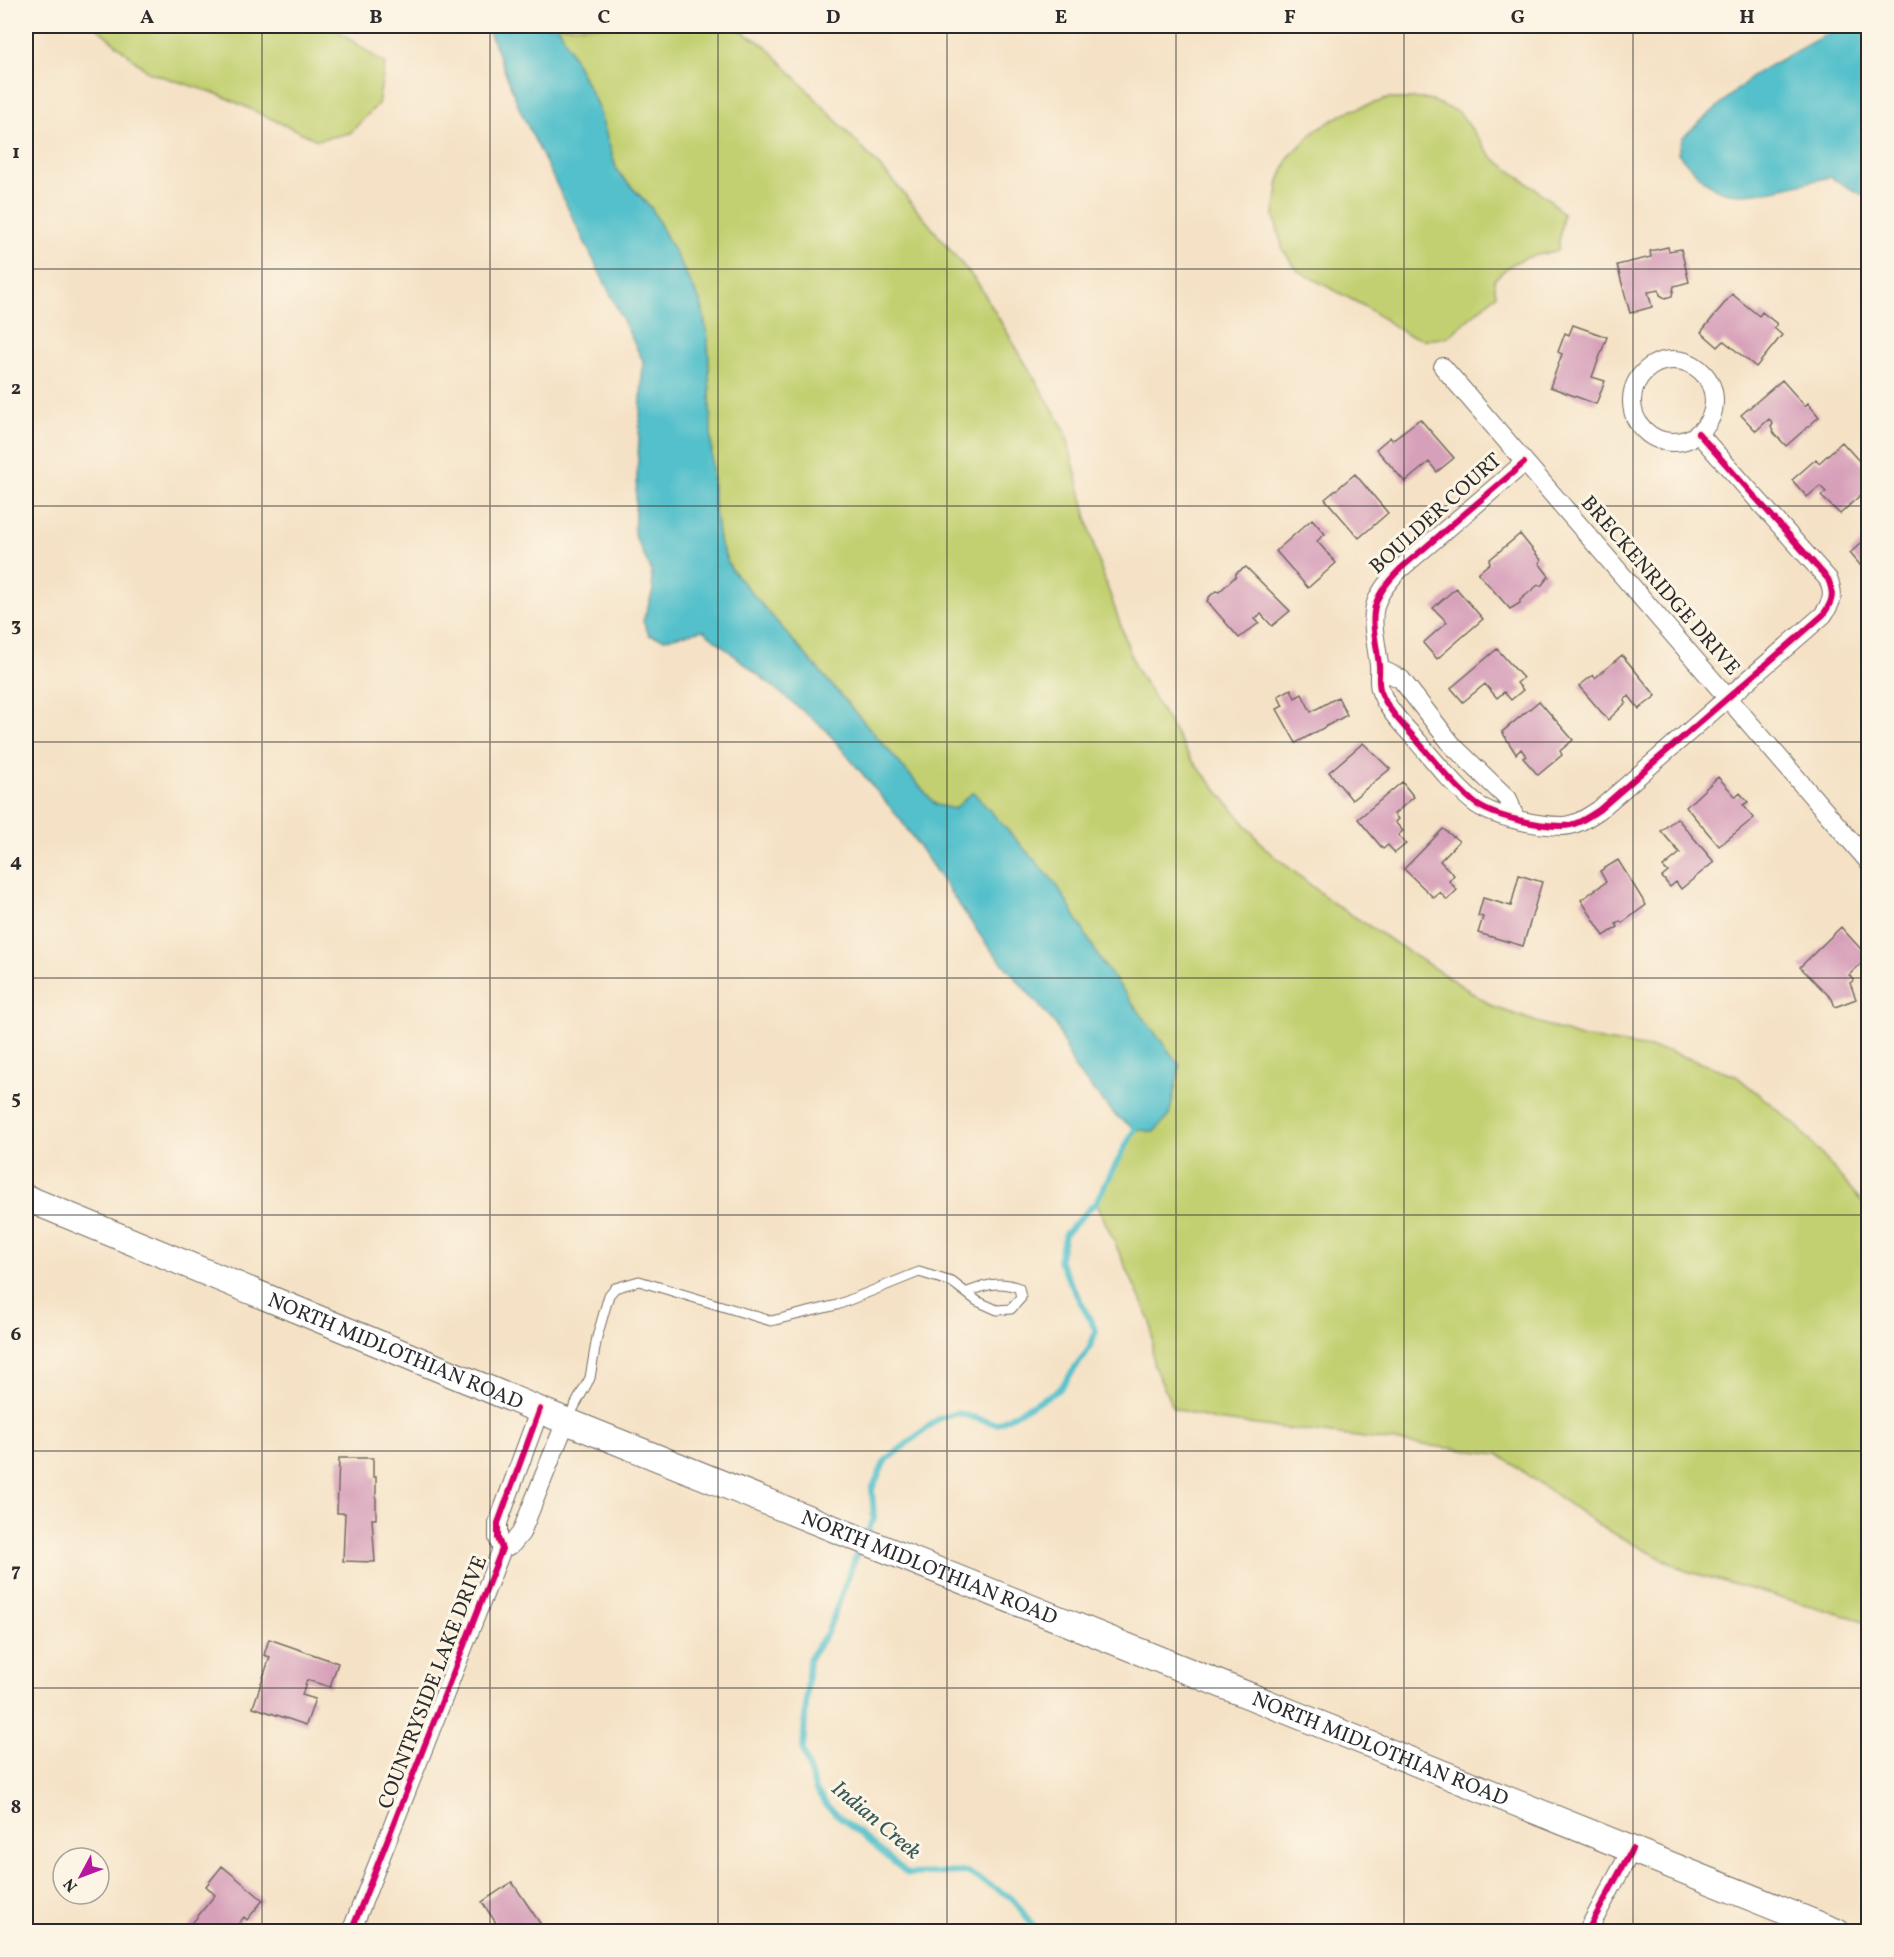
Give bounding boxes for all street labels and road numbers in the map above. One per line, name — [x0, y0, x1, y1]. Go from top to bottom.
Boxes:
street label: BOULDER COURT — [1364, 447, 1508, 581]
street label: BRECKENRIDGE DRIVE — [1574, 490, 1746, 682]
street label: NORTH MIDLOTHIAN ROAD — [263, 1286, 527, 1418]
street label: NORTH MIDLOTHIAN ROAD — [796, 1504, 1061, 1633]
street label: COUNTRYSIDE LAKE DRIVE — [372, 1552, 495, 1813]
street label: NORTH MIDLOTHIAN ROAD — [1247, 1685, 1512, 1814]

